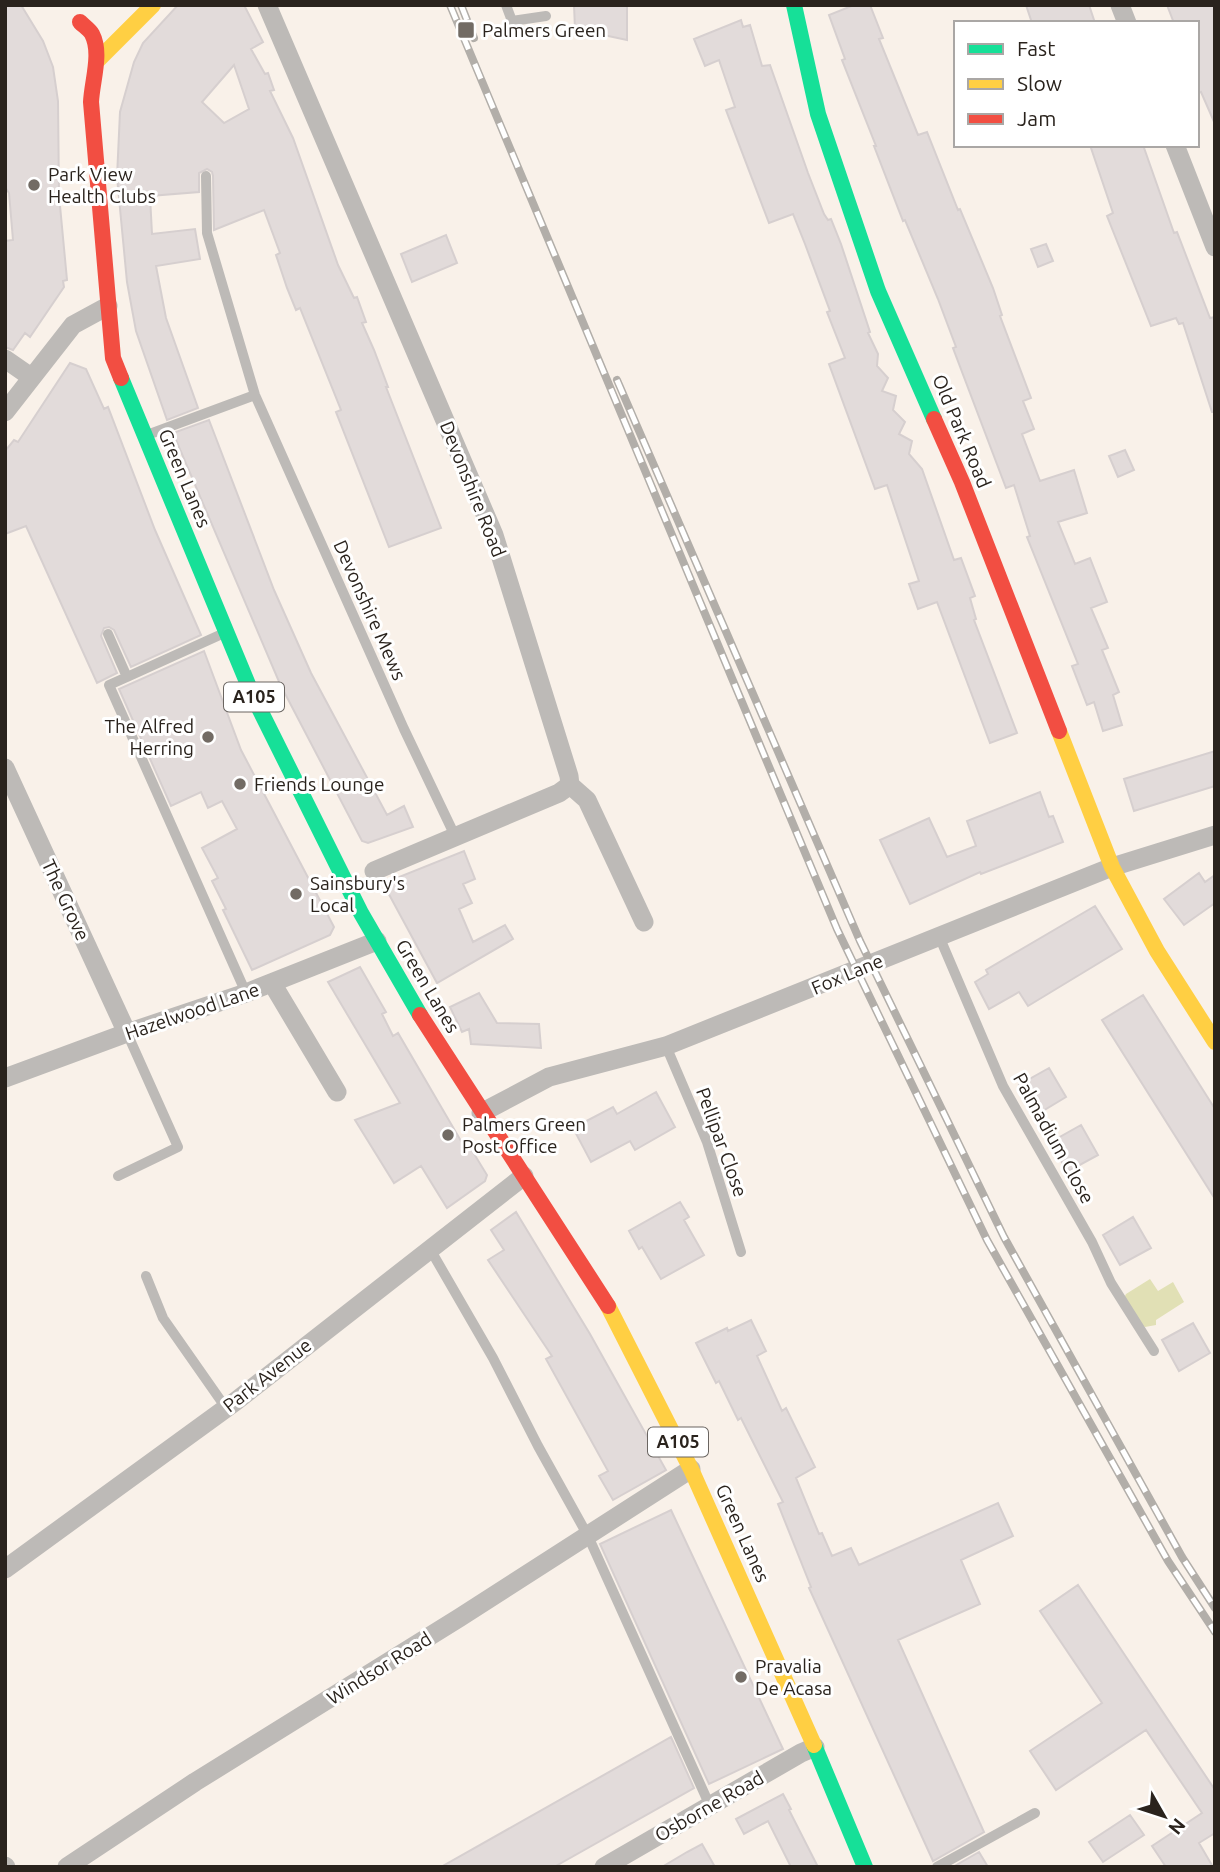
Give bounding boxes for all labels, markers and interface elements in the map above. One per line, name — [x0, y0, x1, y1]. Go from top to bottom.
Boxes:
place label: Palmers Green — [482, 19, 606, 41]
marker: Palmers Green — [456, 20, 476, 40]
legend — [954, 21, 1199, 147]
text: Fast — [1017, 36, 1055, 60]
text: Slow — [1017, 71, 1062, 95]
text: Jam — [1017, 106, 1056, 130]
place label: Park View Health Clubs — [48, 163, 156, 207]
marker: Park View Health Clubs — [26, 177, 42, 193]
street label: Old Park Road — [928, 371, 996, 491]
street label: Devonshire Road — [436, 418, 510, 560]
street label: Green Lanes — [154, 425, 216, 531]
street label: Devonshire Mews — [329, 537, 411, 683]
road number: A105 — [224, 682, 284, 712]
place label: The Alfred Herring — [104, 715, 194, 759]
marker: The Alfred Herring — [200, 729, 216, 745]
place label: Friends Lounge — [254, 773, 384, 795]
marker: Friends Lounge — [232, 776, 248, 792]
street label: The Grove — [38, 856, 94, 944]
place label: Sainsbury's Local — [310, 872, 405, 916]
marker: Sainsbury's Local — [288, 886, 304, 902]
street label: Green Lanes — [392, 935, 464, 1037]
street label: Fox Lane — [808, 949, 886, 999]
street label: Hazelwood Lane — [122, 978, 262, 1044]
street label: Palmadium Close — [1009, 1069, 1099, 1207]
street label: Pellipar Close — [692, 1084, 752, 1200]
place label: Palmers Green Post Office — [462, 1113, 586, 1157]
marker: Palmers Green Post Office — [440, 1127, 456, 1143]
street label: Park Avenue — [218, 1334, 316, 1416]
road number: A105 — [648, 1428, 708, 1456]
street label: Green Lanes — [712, 1481, 774, 1585]
street label: Windsor Road — [323, 1627, 435, 1709]
place label: Pravalia De Acasa — [755, 1655, 832, 1699]
marker: Pravalia De Acasa — [733, 1669, 749, 1685]
street label: Osborne Road — [651, 1766, 767, 1846]
north arrow — [1129, 1781, 1199, 1851]
text: N — [1164, 1814, 1190, 1839]

